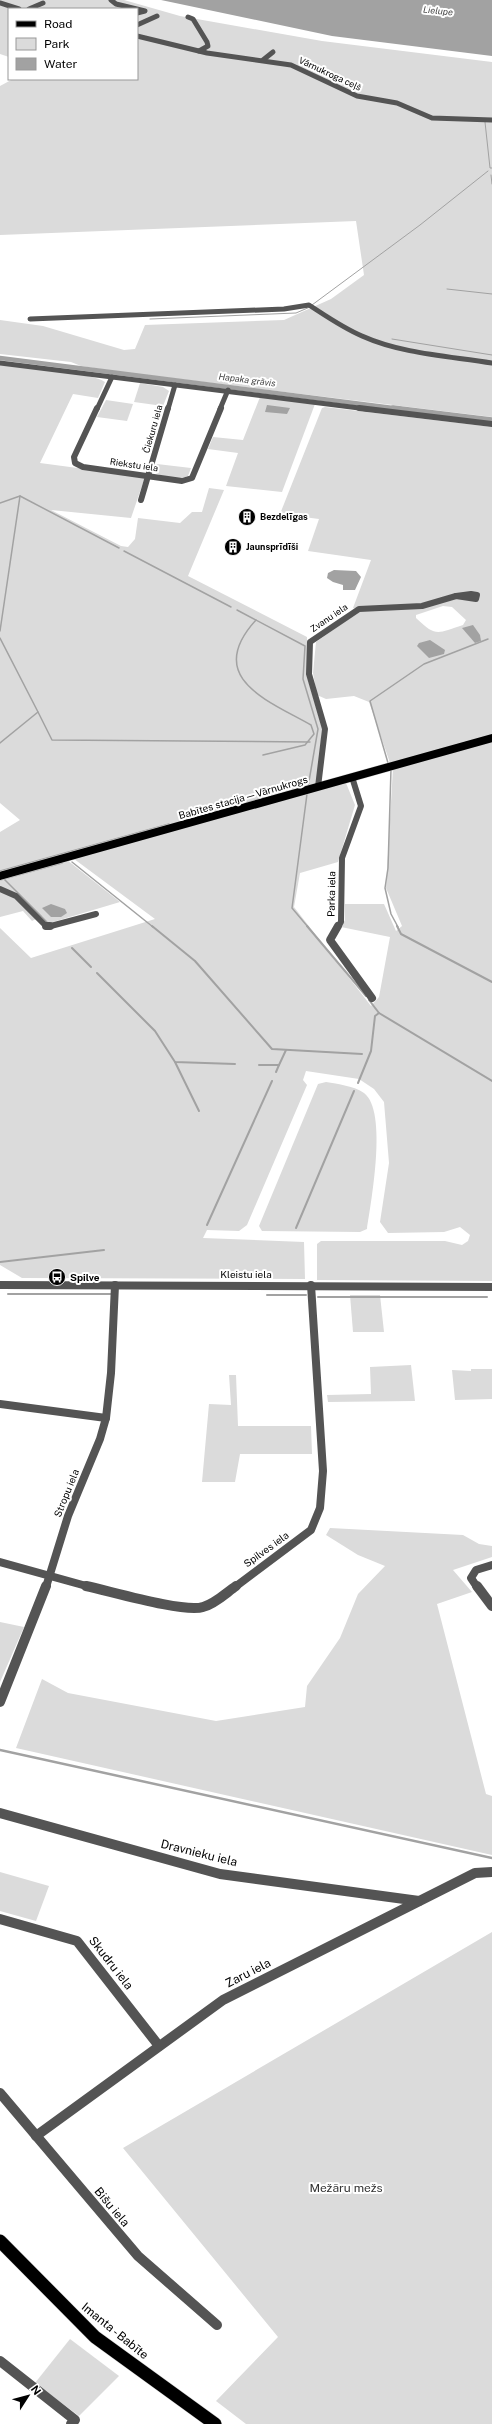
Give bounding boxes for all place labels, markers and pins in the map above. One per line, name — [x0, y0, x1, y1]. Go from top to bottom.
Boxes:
building icon: Bezdelīgas — [237, 507, 257, 527]
place label: Bezdelīgas — [260, 511, 308, 522]
building icon: Jaunsprīdīši — [223, 537, 243, 557]
place label: Jaunsprīdīši — [246, 541, 298, 552]
bus stop icon: Spilve — [47, 1267, 67, 1287]
place label: Spilve — [70, 1271, 100, 1283]

